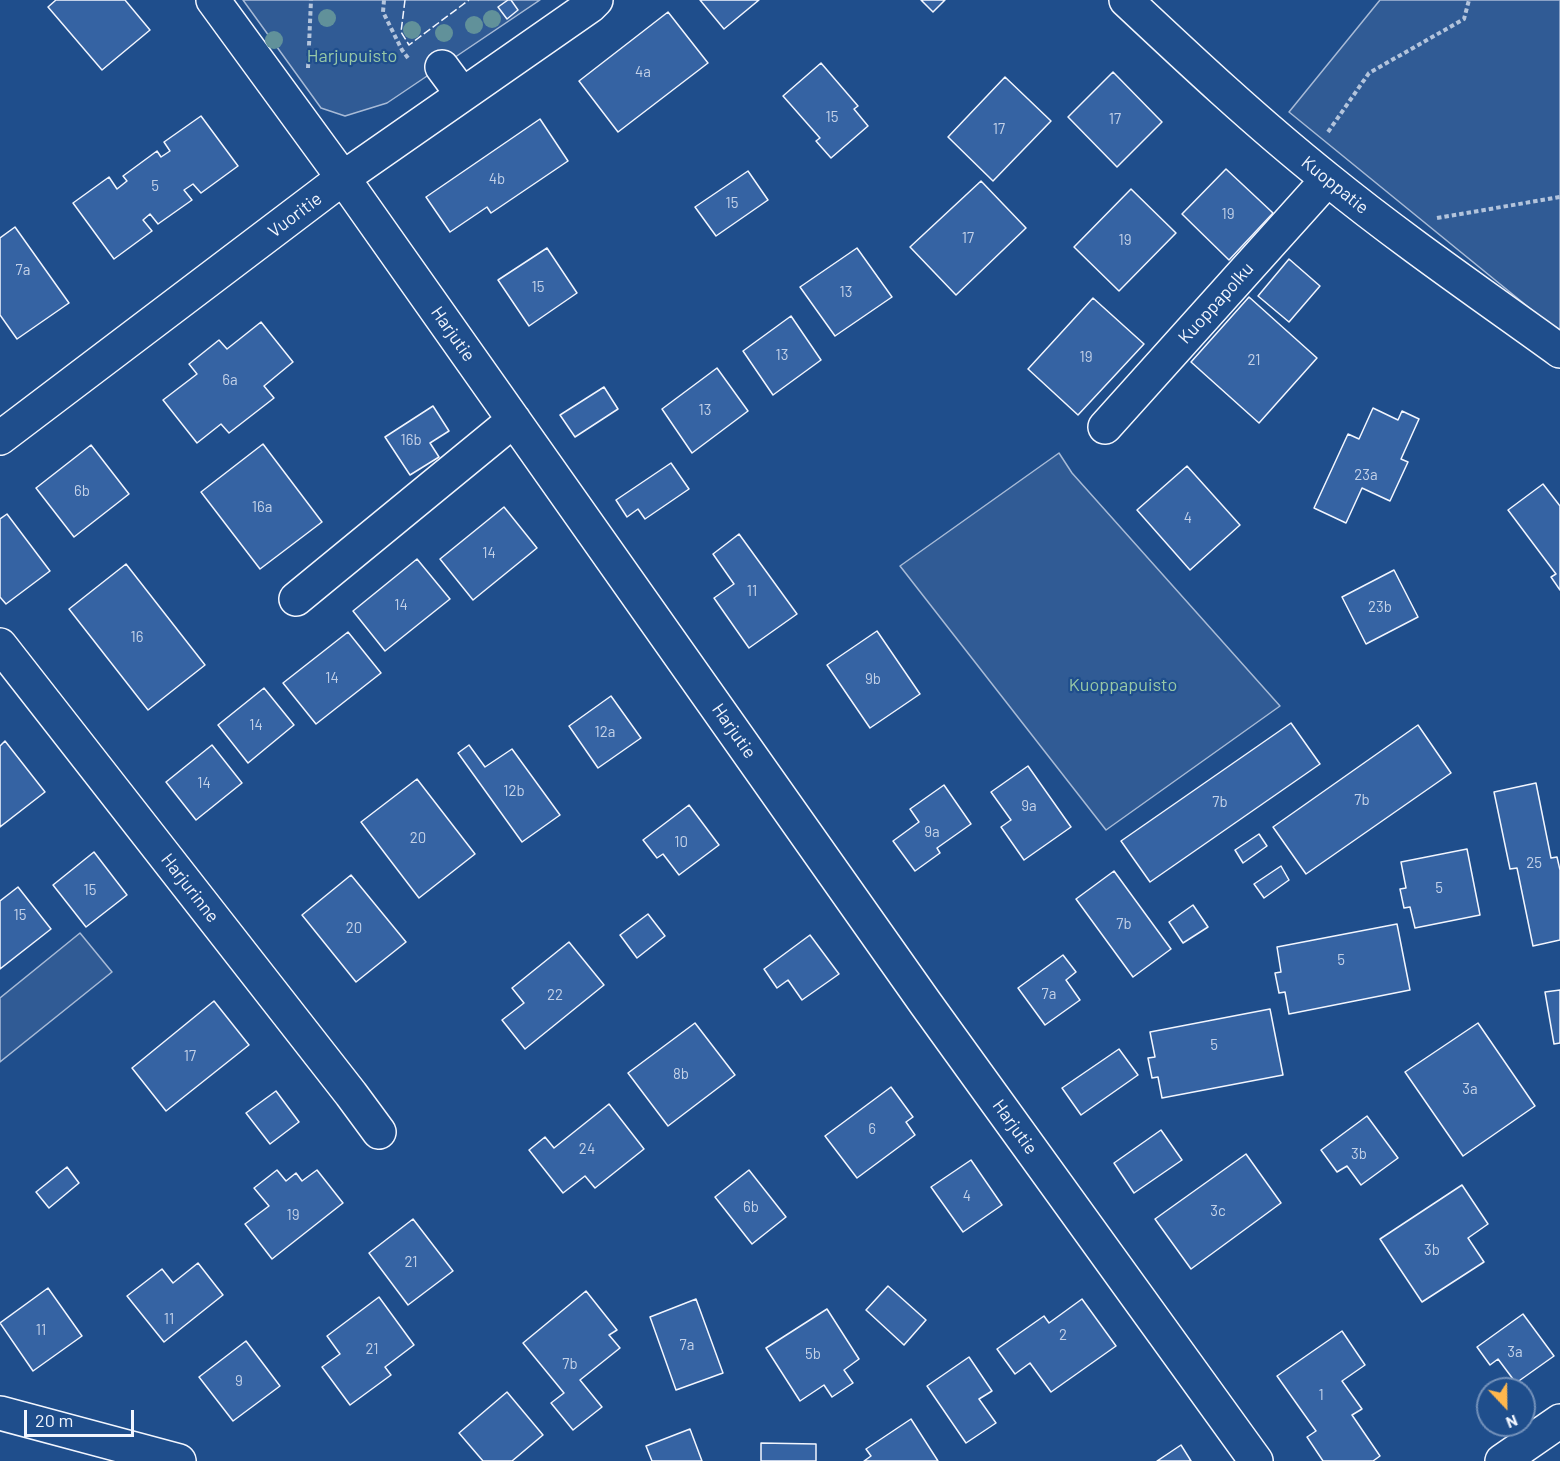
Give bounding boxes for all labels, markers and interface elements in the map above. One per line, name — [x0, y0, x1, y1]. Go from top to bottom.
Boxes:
park label: Harjupuisto — [307, 45, 397, 67]
house number: 4a — [635, 63, 651, 81]
house number: 15 — [826, 108, 838, 126]
house number: 17 — [1109, 110, 1121, 128]
house number: 17 — [993, 120, 1005, 138]
street label: Kuoppatie — [1297, 151, 1373, 219]
house number: 4b — [489, 170, 505, 188]
house number: 5 — [151, 177, 159, 195]
street label: Vuoritie — [264, 188, 326, 242]
house number: 15 — [726, 194, 738, 212]
house number: 19 — [1221, 205, 1235, 223]
house number: 17 — [962, 229, 974, 247]
house number: 19 — [1118, 231, 1132, 249]
street label: Kuoppapolku — [1174, 258, 1258, 348]
house number: 7a — [16, 261, 30, 279]
house number: 15 — [532, 278, 544, 296]
house number: 13 — [840, 283, 852, 301]
street label: Harjutie — [426, 302, 480, 366]
house number: 13 — [776, 346, 788, 364]
house number: 19 — [1079, 348, 1093, 366]
house number: 21 — [1247, 351, 1261, 369]
house number: 6a — [222, 371, 238, 389]
house number: 13 — [699, 401, 711, 419]
house number: 16b — [400, 431, 422, 449]
house number: 23a — [1354, 466, 1378, 484]
house number: 6b — [74, 482, 90, 500]
house number: 16a — [252, 498, 272, 516]
house number: 4 — [1184, 509, 1192, 527]
house number: 14 — [482, 544, 496, 562]
house number: 11 — [747, 582, 757, 600]
house number: 14 — [394, 596, 408, 614]
house number: 23b — [1368, 598, 1392, 616]
house number: 16 — [131, 628, 143, 646]
house number: 14 — [325, 669, 339, 687]
house number: 9b — [865, 670, 881, 688]
park label: Kuoppapuisto — [1069, 674, 1177, 696]
street label: Harjutie — [707, 699, 761, 763]
house number: 14 — [249, 716, 263, 734]
house number: 12a — [595, 723, 615, 741]
house number: 14 — [197, 774, 211, 792]
house number: 12b — [503, 782, 525, 800]
house number: 7b — [1354, 791, 1370, 809]
house number: 7b — [1212, 793, 1228, 811]
house number: 9a — [1021, 797, 1037, 815]
house number: 9a — [924, 823, 940, 841]
house number: 20 — [410, 829, 426, 847]
house number: 10 — [674, 833, 688, 851]
street label: Harjurinne — [156, 849, 224, 927]
house number: 25 — [1526, 854, 1542, 872]
house number: 5 — [1435, 879, 1443, 897]
house number: 15 — [84, 881, 96, 899]
house number: 15 — [14, 906, 26, 924]
house number: 7b — [1116, 915, 1132, 933]
house number: 20 — [346, 919, 362, 937]
house number: 5 — [1337, 951, 1345, 969]
house number: 7a — [1042, 985, 1056, 1003]
house number: 22 — [547, 986, 563, 1004]
house number: 5 — [1210, 1036, 1218, 1054]
house number: 17 — [184, 1047, 196, 1065]
house number: 8b — [673, 1065, 689, 1083]
house number: 3a — [1462, 1080, 1478, 1098]
street label: Harjutie — [988, 1095, 1042, 1159]
house number: 6 — [868, 1120, 876, 1138]
house number: 24 — [579, 1140, 595, 1158]
house number: 3b — [1351, 1145, 1367, 1163]
house number: 4 — [963, 1187, 971, 1205]
house number: 6b — [743, 1198, 759, 1216]
house number: 3c — [1210, 1202, 1226, 1220]
house number: 19 — [286, 1206, 300, 1224]
house number: 3b — [1424, 1241, 1440, 1259]
house number: 21 — [404, 1253, 418, 1271]
house number: 11 — [164, 1310, 174, 1328]
house number: 11 — [36, 1321, 46, 1339]
house number: 2 — [1059, 1326, 1067, 1344]
house number: 7a — [680, 1336, 694, 1354]
house number: 21 — [365, 1340, 379, 1358]
house number: 3a — [1507, 1343, 1523, 1361]
house number: 5b — [805, 1345, 821, 1363]
house number: 7b — [562, 1355, 578, 1373]
house number: 9 — [235, 1372, 243, 1390]
north arrow — [1476, 1377, 1536, 1437]
house number: 1 — [1318, 1386, 1324, 1404]
scale bar — [27, 1398, 136, 1436]
text: 20 m — [35, 1409, 73, 1431]
text: N — [1504, 1411, 1521, 1433]

